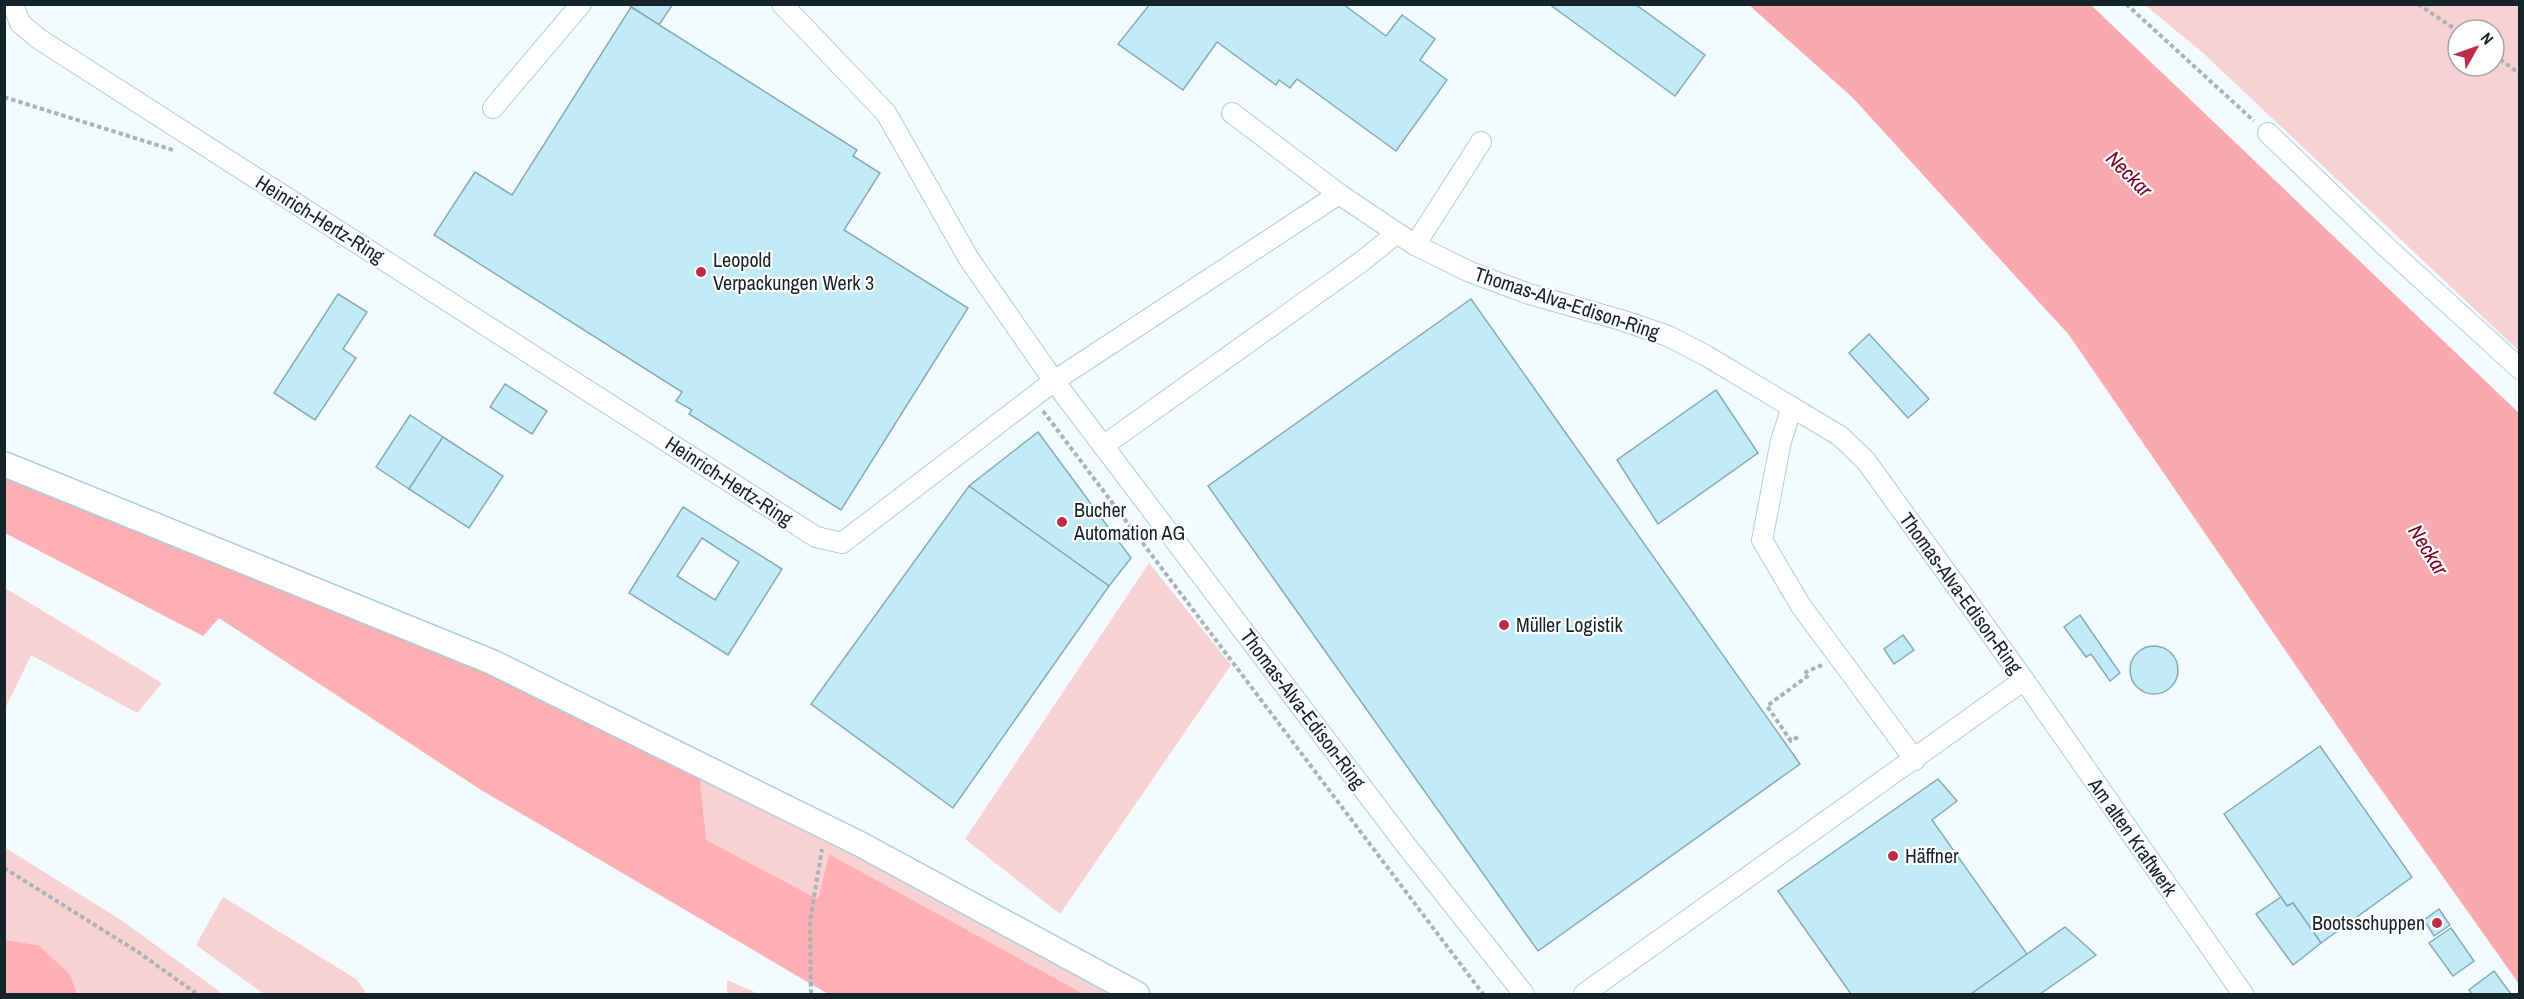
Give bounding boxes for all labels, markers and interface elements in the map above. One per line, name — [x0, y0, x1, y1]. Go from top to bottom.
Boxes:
north arrow — [2446, 18, 2506, 78]
text: N — [2476, 28, 2499, 49]
water label: Neckar — [2100, 144, 2160, 204]
street label: Heinrich-Hertz-Ring — [251, 168, 390, 269]
place label: Leopold Verpackungen Werk 3 — [713, 246, 874, 296]
street label: Thomas-Alva-Edison-Ring — [1471, 260, 1663, 345]
marker: Leopold Verpackungen Werk 3 — [694, 265, 708, 279]
street label: Heinrich-Hertz-Ring — [660, 429, 798, 532]
place label: Bucher Automation AG — [1073, 496, 1185, 546]
street label: Thomas-Alva-Edison-Ring — [1894, 507, 2029, 679]
marker: Bucher Automation AG — [1055, 515, 1069, 529]
water label: Neckar — [2402, 519, 2456, 582]
place label: Müller Logistik — [1516, 611, 1623, 638]
marker: Müller Logistik — [1497, 618, 1511, 632]
street label: Thomas-Alva-Edison-Ring — [1234, 623, 1372, 794]
street label: Am alten Kraftwerk — [2082, 771, 2185, 902]
place label: Häffner — [1905, 842, 1959, 869]
marker: Häffner — [1886, 849, 1900, 863]
place label: Bootsschuppen — [2312, 909, 2425, 936]
marker: Bootsschuppen — [2430, 916, 2444, 930]

